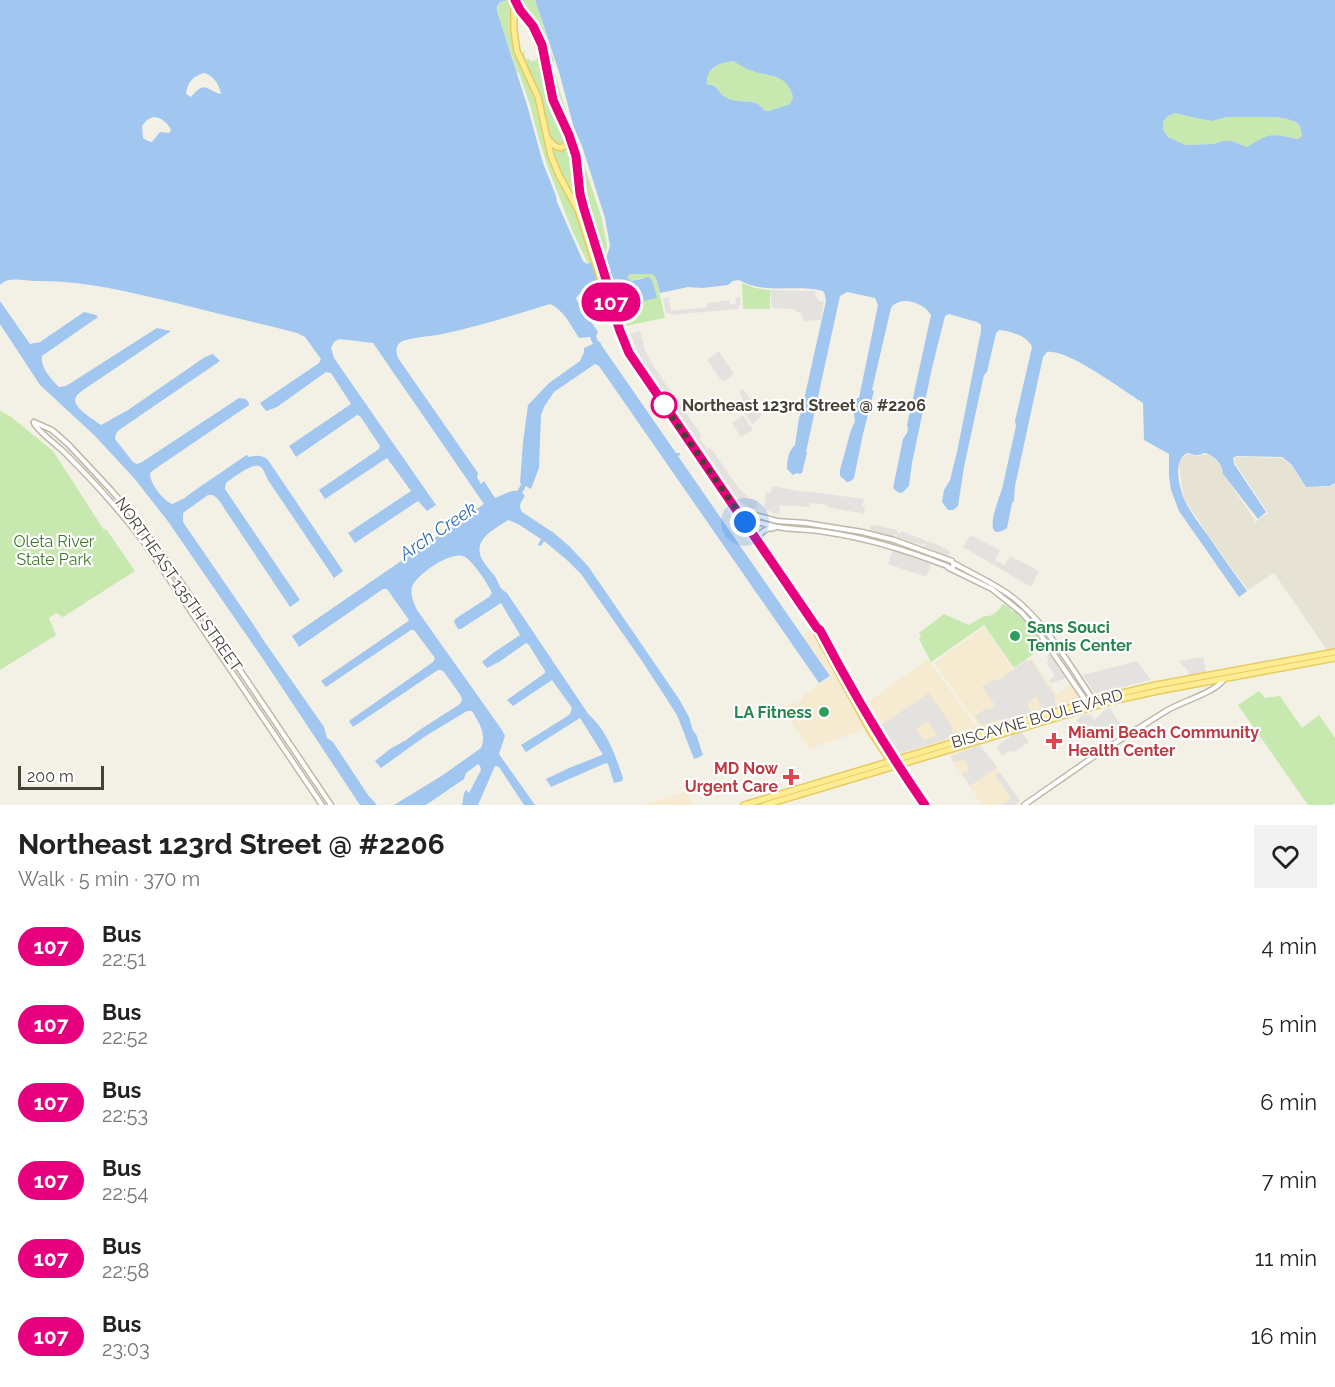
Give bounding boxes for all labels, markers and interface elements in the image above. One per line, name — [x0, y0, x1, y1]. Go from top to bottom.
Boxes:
line badge: 107 — [576, 282, 646, 322]
text: 107 — [593, 290, 629, 315]
marker: Northeast 123rd Street @ #2206 — [651, 392, 677, 418]
place label: Northeast 123rd Street @ #2206 — [682, 396, 926, 415]
street label: NORTHEAST 135TH STREET — [111, 494, 246, 675]
water label: Arch Creek — [394, 497, 480, 565]
your location — [730, 507, 760, 537]
park label: Oleta River State Park — [14, 532, 95, 569]
place label: Sans Souci Tennis Center — [1027, 618, 1132, 655]
marker: Sans Souci Tennis Center — [1008, 629, 1022, 643]
street label: BISCAYNE BOULEVARD — [949, 685, 1125, 752]
place label: LA Fitness — [734, 703, 812, 722]
marker: LA Fitness — [817, 705, 831, 719]
place label: Miami Beach Community Health Center — [1068, 723, 1259, 760]
marker: Miami Beach Community Health Center — [1045, 732, 1063, 750]
place label: MD Now Urgent Care — [685, 759, 779, 796]
scale bar — [18, 763, 104, 790]
text: 200 m — [27, 767, 74, 786]
marker: MD Now Urgent Care — [782, 768, 800, 786]
button: heart — [1254, 825, 1317, 888]
text: Northeast 123rd Street @ #2206 — [18, 828, 445, 861]
text: Walk · 5 min · 370 m — [18, 867, 200, 891]
text: Bus — [102, 921, 141, 947]
text: 4 min — [1262, 933, 1317, 959]
text: 107 — [33, 934, 69, 959]
text: 22:51 — [102, 947, 146, 971]
text: Bus — [102, 999, 141, 1025]
text: 5 min — [1262, 1011, 1317, 1037]
text: 107 — [33, 1012, 69, 1037]
text: 22:52 — [102, 1025, 148, 1049]
text: Bus — [102, 1077, 141, 1103]
text: 6 min — [1260, 1089, 1317, 1115]
text: 107 — [33, 1090, 69, 1115]
text: 22:53 — [102, 1103, 148, 1127]
text: Bus — [102, 1155, 141, 1181]
text: 7 min — [1262, 1167, 1317, 1193]
text: 107 — [33, 1168, 69, 1193]
text: 22:54 — [102, 1181, 148, 1205]
text: Bus — [102, 1233, 141, 1259]
text: 11 min — [1255, 1245, 1317, 1271]
text: 107 — [33, 1246, 69, 1271]
text: 22:58 — [102, 1259, 149, 1283]
text: Bus — [102, 1311, 141, 1337]
text: 16 min — [1251, 1323, 1317, 1349]
text: 107 — [33, 1324, 69, 1349]
text: 23:03 — [102, 1337, 150, 1361]

